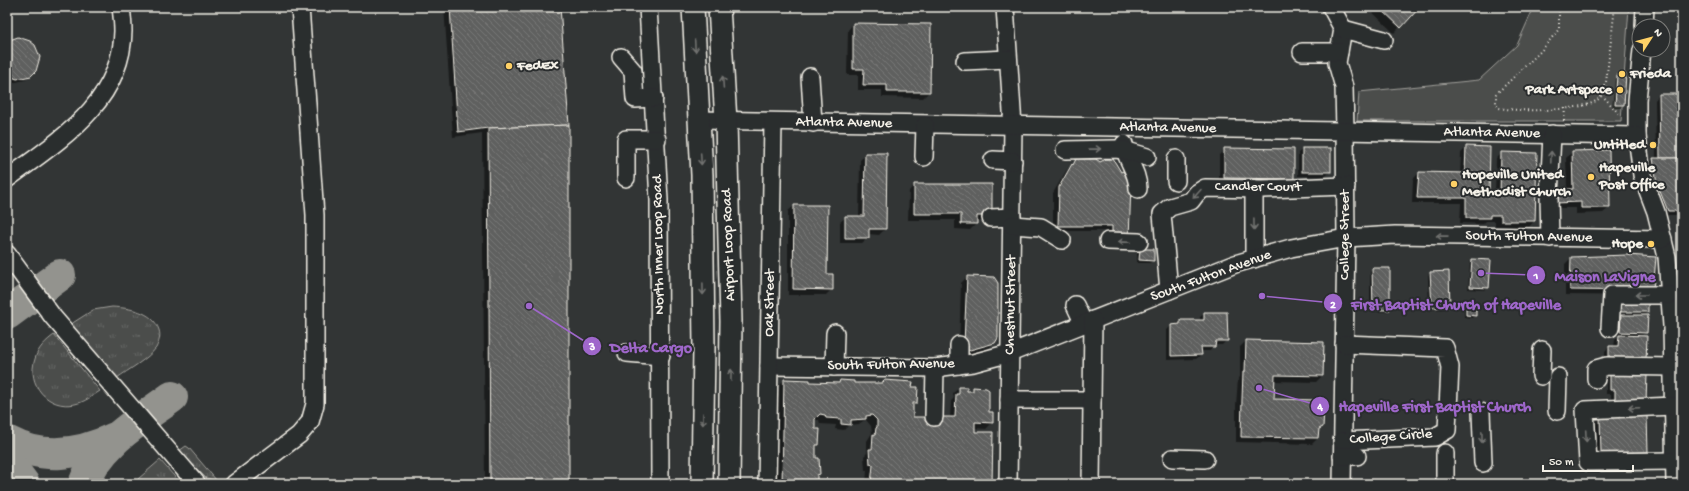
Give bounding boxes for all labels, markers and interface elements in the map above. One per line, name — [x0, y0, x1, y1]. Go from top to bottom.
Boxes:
north arrow — [1631, 18, 1671, 58]
text: N — [1651, 27, 1664, 40]
one-way arrow — [692, 39, 699, 52]
place label: FedEx — [516, 57, 559, 75]
marker: FedEx — [504, 61, 514, 71]
place label: Frieda — [1629, 65, 1672, 83]
marker: Frieda — [1617, 69, 1627, 79]
one-way arrow — [720, 76, 727, 89]
place label: Park Artspace — [1524, 81, 1613, 99]
marker: Park Artspace — [1615, 85, 1625, 95]
street label: Atlanta Avenue — [795, 113, 893, 133]
street label: Atlanta Avenue — [1119, 118, 1217, 138]
street label: Atlanta Avenue — [1443, 123, 1541, 143]
place label: Untitled — [1594, 136, 1647, 154]
marker: Untitled — [1648, 140, 1658, 150]
one-way arrow — [1088, 145, 1101, 153]
one-way arrow — [1547, 151, 1554, 164]
one-way arrow — [698, 152, 705, 165]
place label: Hapeville Post Office — [1598, 159, 1666, 194]
place label: Hopeville United Methodist Church — [1462, 166, 1571, 201]
marker: Hapeville Post Office — [1586, 172, 1596, 182]
street label: North Inner Loop Road — [649, 174, 669, 315]
street label: Candler Court — [1215, 178, 1303, 196]
marker: Hopeville United Methodist Church — [1449, 179, 1459, 189]
street label: Airport Loop Road — [718, 187, 740, 301]
street label: College Street — [1336, 188, 1354, 280]
one-way arrow — [1193, 189, 1202, 199]
one-way arrow — [1250, 217, 1258, 230]
street label: South Fulton Avenue — [1465, 227, 1593, 247]
one-way arrow — [1436, 232, 1449, 240]
place label: Hope — [1612, 235, 1644, 253]
one-way arrow — [1118, 238, 1131, 246]
marker: Hope — [1646, 239, 1656, 249]
street label: South Fulton Avenue — [1148, 246, 1274, 306]
street label: Chestnut Street — [1001, 253, 1021, 355]
callout: Maison LaVigne — [1526, 261, 1663, 289]
street label: Oak Street — [760, 267, 780, 337]
text: Maison LaVigne — [1554, 269, 1656, 288]
text: 1 — [1533, 270, 1539, 284]
one-way arrow — [699, 282, 707, 295]
callout: First Baptist Church of Hapeville — [1323, 289, 1569, 317]
one-way arrow — [1635, 291, 1648, 299]
text: First Baptist Church of Hapeville — [1350, 296, 1562, 316]
text: 2 — [1330, 299, 1336, 313]
callout: Delta Cargo — [582, 332, 700, 360]
text: Delta Cargo — [608, 340, 693, 359]
text: 3 — [588, 341, 595, 355]
street label: South Fulton Avenue — [827, 355, 955, 375]
one-way arrow — [727, 369, 735, 382]
callout: Hapeville First Baptist Church — [1310, 392, 1539, 420]
text: Hapeville First Baptist Church — [1339, 399, 1532, 418]
text: 4 — [1316, 401, 1323, 415]
one-way arrow — [1628, 404, 1641, 412]
one-way arrow — [699, 412, 707, 425]
street label: College Circle — [1349, 425, 1433, 449]
one-way arrow — [1583, 429, 1590, 442]
one-way arrow — [1478, 430, 1486, 443]
scale bar — [1543, 447, 1633, 473]
text: 50 m — [1549, 456, 1574, 470]

